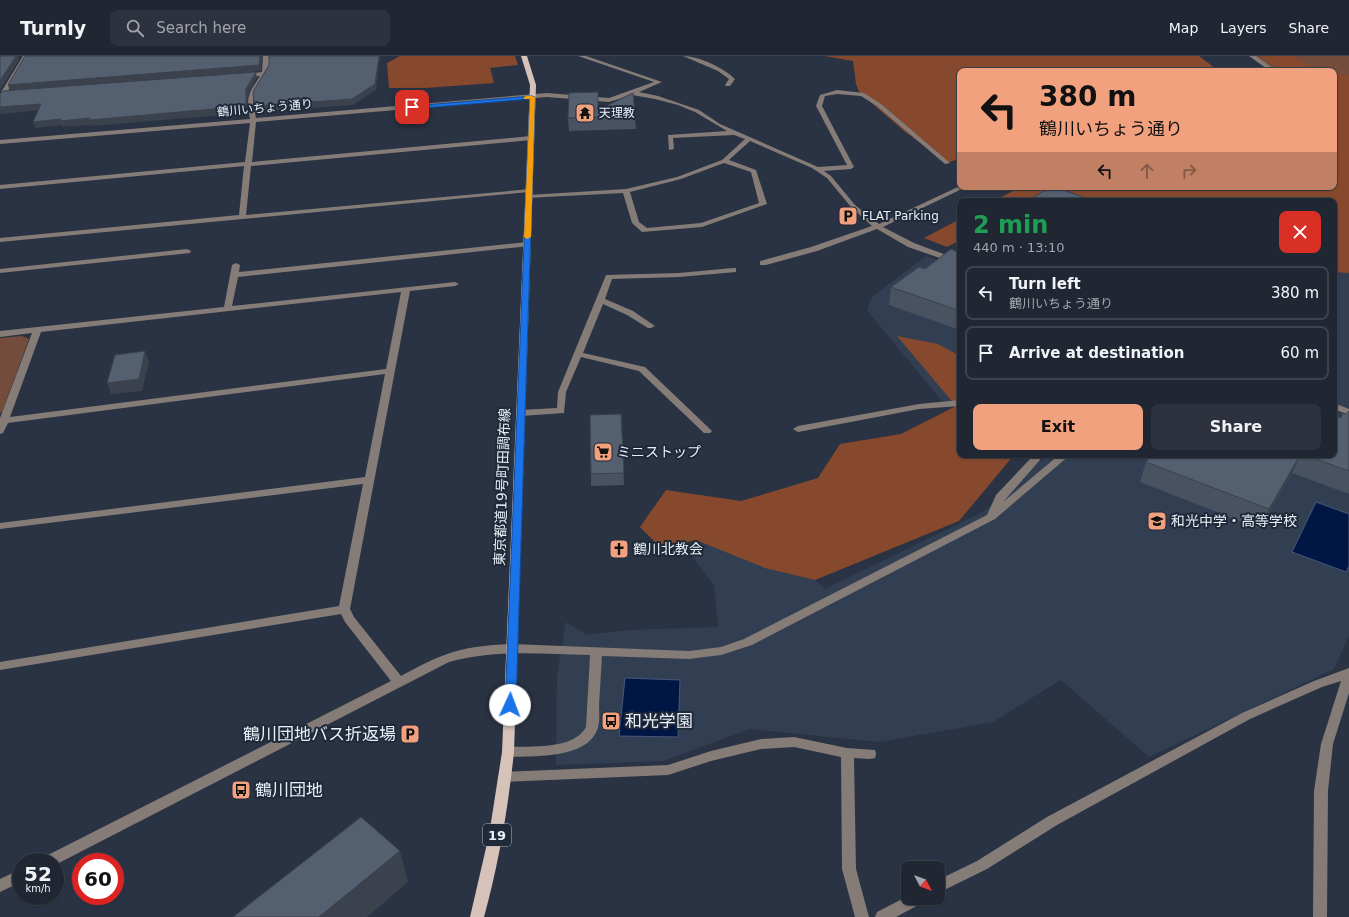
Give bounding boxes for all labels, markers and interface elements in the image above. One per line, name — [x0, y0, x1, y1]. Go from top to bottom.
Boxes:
search box — [110, 10, 390, 46]
text: Turnly — [20, 17, 86, 39]
icon: search — [124, 17, 146, 39]
text: Search here — [156, 19, 246, 37]
text: Map — [1169, 20, 1198, 36]
text: Layers — [1220, 20, 1267, 36]
text: Share — [1289, 20, 1329, 36]
text: 380 m — [1039, 80, 1136, 113]
icon: left — [973, 84, 1025, 136]
pin — [395, 90, 429, 124]
icon: arrive — [401, 96, 423, 118]
street label: 鶴川いちょう通り — [217, 97, 313, 119]
temple icon: 天理教 — [574, 102, 596, 124]
place label: 天理教 — [599, 106, 635, 120]
text: 鶴川いちょう通り — [1039, 118, 1183, 139]
icon: left — [1094, 160, 1116, 182]
icon: ahead — [1136, 160, 1158, 182]
icon: right — [1178, 160, 1200, 182]
parking icon: FLAT Parking — [837, 205, 859, 227]
place label: FLAT Parking — [862, 209, 939, 223]
text: 2 min — [973, 211, 1048, 239]
button: close — [1279, 211, 1321, 253]
text: 440 m · 13:10 — [973, 240, 1064, 255]
text: Turn left — [1009, 275, 1081, 293]
icon: left — [975, 282, 997, 304]
text: 380 m — [1271, 284, 1319, 302]
text: 鶴川いちょう通り — [1009, 296, 1113, 311]
icon: arrive — [975, 342, 997, 364]
text: Arrive at destination — [1009, 344, 1184, 362]
text: 60 m — [1281, 344, 1319, 362]
button: Exit — [973, 404, 1143, 450]
button: Share — [1151, 404, 1321, 450]
street label: 東京都道19号町田調布線 — [491, 408, 513, 566]
supermarket icon: ミニストップ — [592, 441, 614, 463]
place label: ミニストップ — [617, 444, 701, 460]
school or university icon: 和光中学・高等学校 — [1146, 510, 1168, 532]
place label: 和光中学・高等学校 — [1171, 513, 1297, 529]
church icon: 鶴川北教会 — [608, 538, 630, 560]
place label: 鶴川北教会 — [633, 541, 703, 557]
position arrow — [489, 684, 531, 726]
bus stop icon: 和光学園 — [600, 710, 622, 732]
place label: 和光学園 — [625, 711, 693, 731]
parking icon: 鶴川団地バス折返場 — [399, 723, 421, 745]
place label: 鶴川団地バス折返場 — [243, 724, 396, 744]
bus stop icon: 鶴川団地 — [230, 779, 252, 801]
place label: 鶴川団地 — [255, 780, 323, 800]
road number: 19 — [483, 824, 511, 846]
speed limit sign: 60 — [72, 853, 124, 905]
north arrow — [901, 861, 945, 905]
map controls — [901, 861, 945, 905]
text: 52 — [24, 862, 52, 886]
text: km/h — [25, 883, 51, 894]

